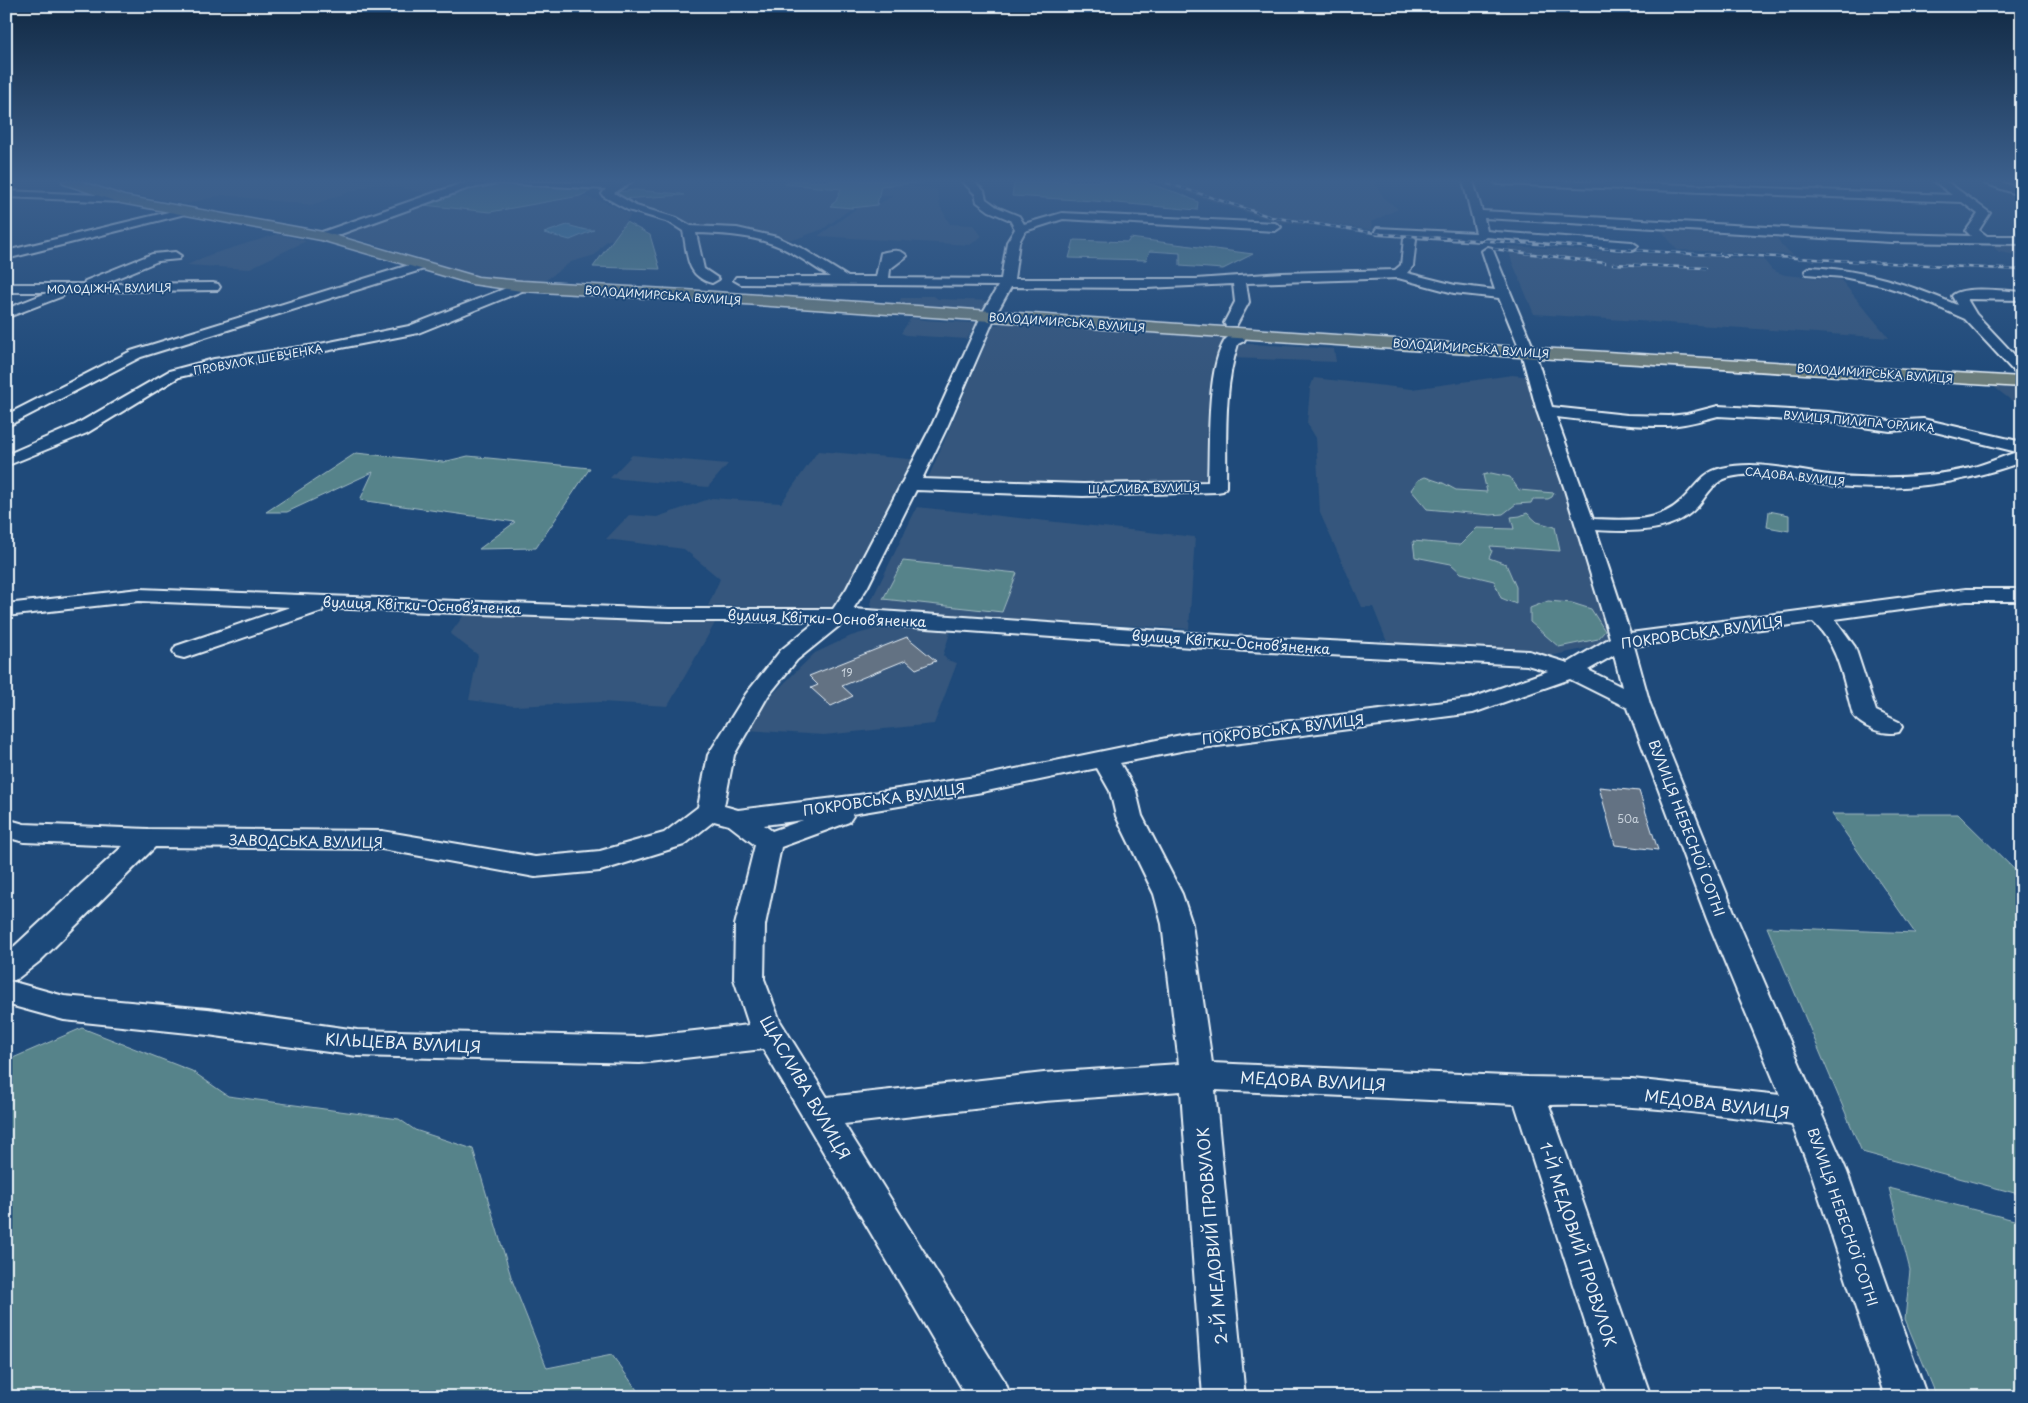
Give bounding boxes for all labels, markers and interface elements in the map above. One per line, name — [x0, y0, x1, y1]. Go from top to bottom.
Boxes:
street label: МОЛОДІЖНА ВУЛИЦЯ — [46, 278, 172, 298]
street label: ВОЛОДИМИРСЬКА ВУЛИЦЯ — [584, 281, 742, 309]
street label: ВОЛОДИМИРСЬКА ВУЛИЦЯ — [988, 308, 1146, 336]
street label: ВОЛОДИМИРСЬКА ВУЛИЦЯ — [1392, 334, 1550, 362]
street label: ПРОВУЛОК ШЕВЧЕНКА — [192, 339, 325, 379]
street label: ВОЛОДИМИРСЬКА ВУЛИЦЯ — [1796, 359, 1954, 387]
street label: ВУЛИЦЯ ПИЛИПА ОРЛИКА — [1783, 406, 1936, 436]
street label: САДОВА ВУЛИЦЯ — [1744, 462, 1846, 490]
street label: ЩАСЛИВА ВУЛИЦЯ — [1088, 479, 1200, 497]
street label: вулиця Квітки-Основʼяненка — [322, 591, 522, 619]
street label: вулиця Квітки-Основʼяненка — [727, 604, 927, 632]
street label: ПОКРОВСЬКА ВУЛИЦЯ — [1620, 610, 1784, 654]
street label: вулиця Квітки-Основʼяненка — [1131, 625, 1331, 659]
house number: 19 — [841, 664, 853, 681]
street label: ПОКРОВСЬКА ВУЛИЦЯ — [1201, 709, 1365, 749]
street label: ВУЛИЦЯ НЕБЕСНОЇ СОТНІ — [1644, 737, 1730, 919]
street label: ПОКРОВСЬКА ВУЛИЦЯ — [802, 777, 966, 821]
house number: 50а — [1617, 810, 1639, 827]
street label: ЗАВОДСЬКА ВУЛИЦЯ — [229, 829, 383, 853]
street label: ЩАСЛИВА ВУЛИЦЯ — [755, 1010, 857, 1164]
street label: КІЛЬЦЕВА ВУЛИЦЯ — [324, 1026, 482, 1058]
street label: МЕДОВА ВУЛИЦЯ — [1239, 1064, 1387, 1096]
street label: МЕДОВА ВУЛИЦЯ — [1643, 1082, 1791, 1124]
street label: ВУЛИЦЯ НЕБЕСНОЇ СОТНІ — [1802, 1125, 1884, 1309]
street label: 2-Й МЕДОВИЙ ПРОВУЛОК — [1190, 1127, 1232, 1345]
street label: 1-Й МЕДОВИЙ ПРОВУЛОК — [1535, 1139, 1623, 1349]

